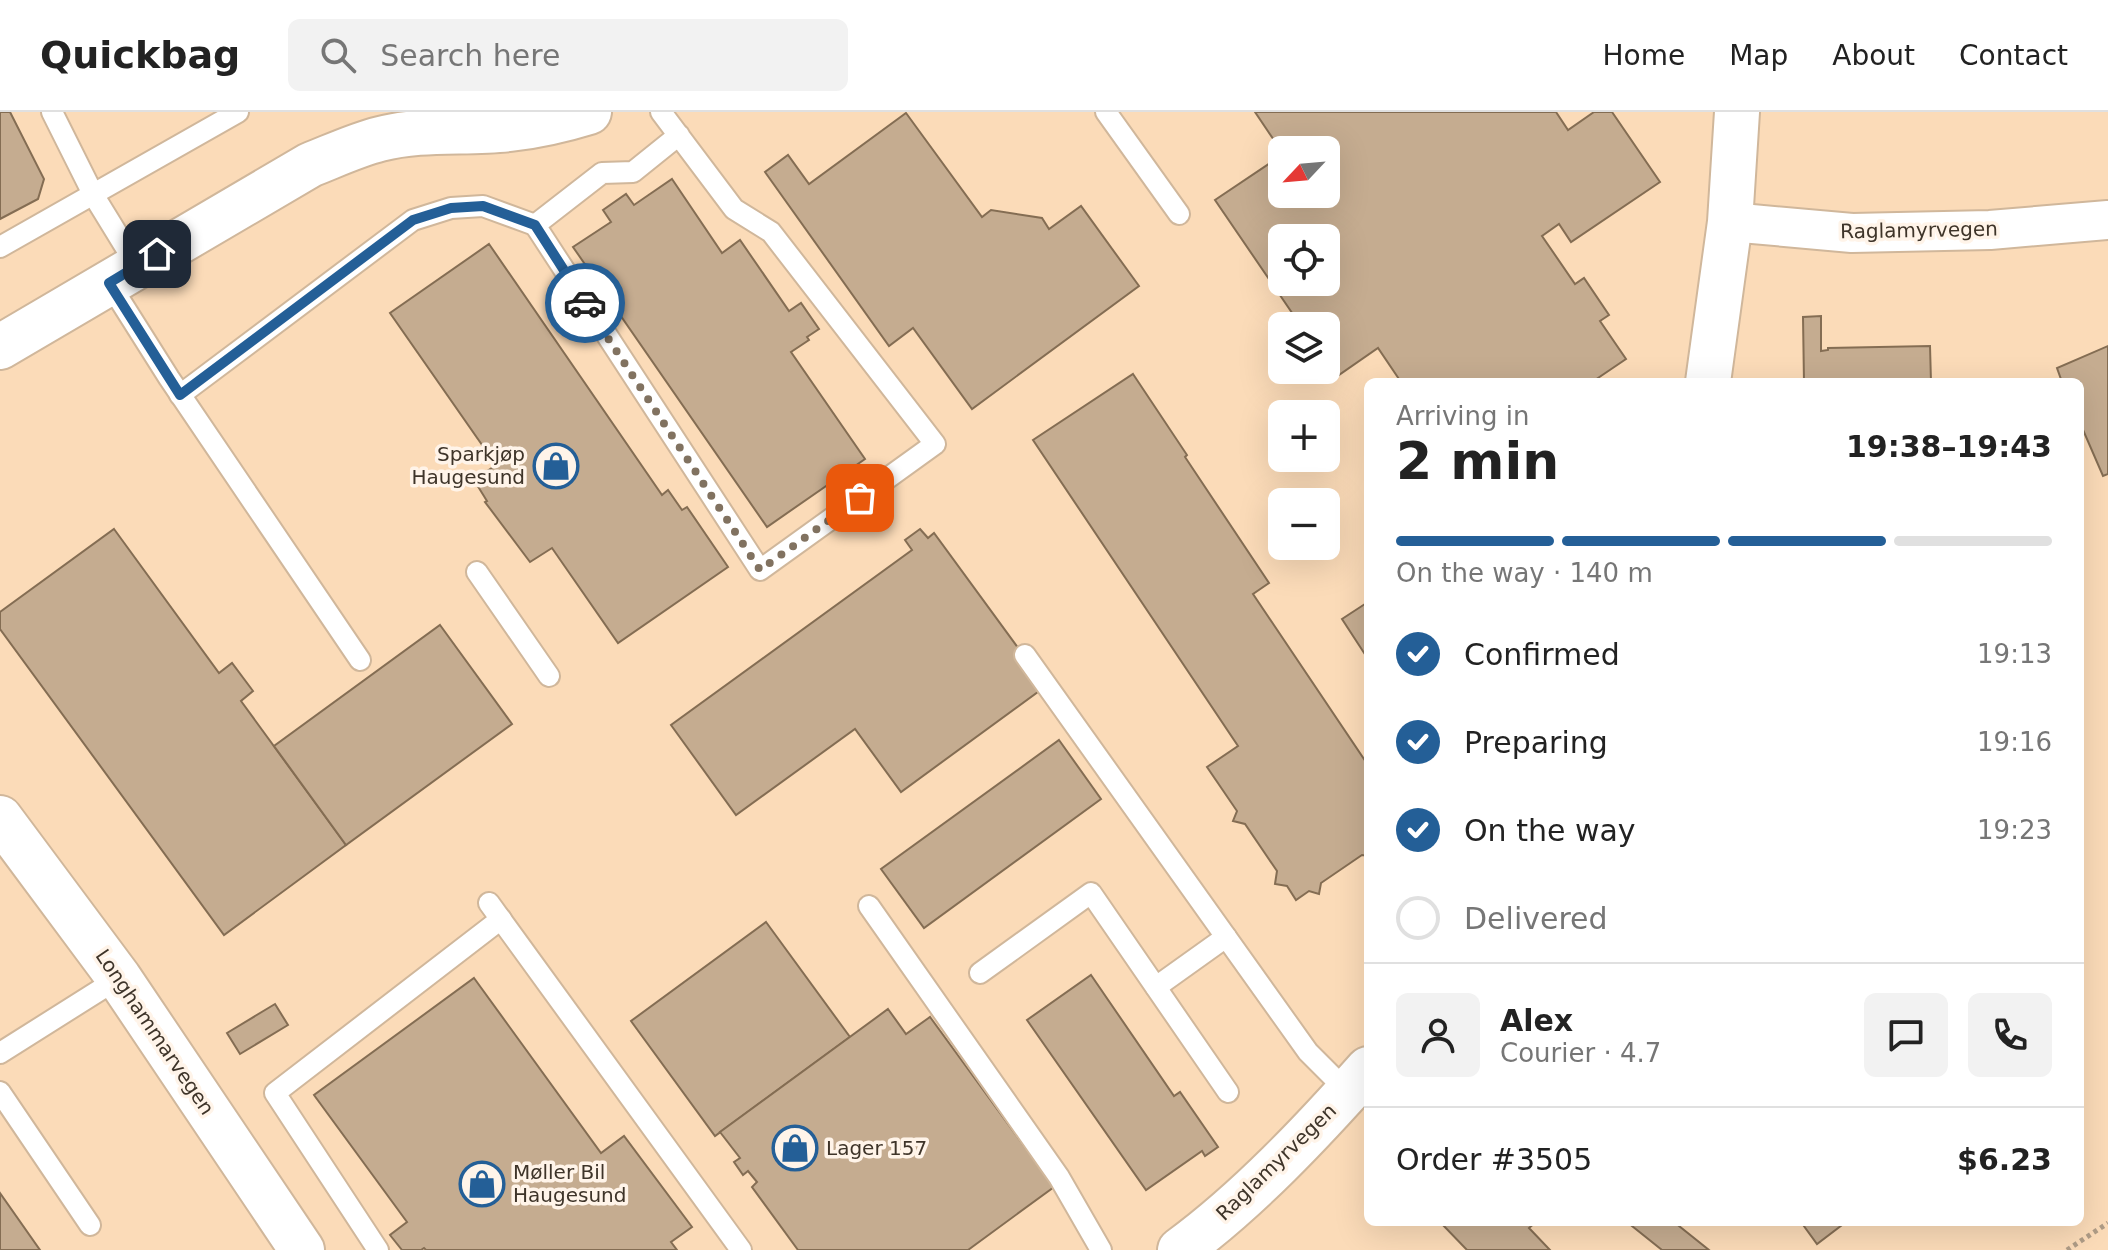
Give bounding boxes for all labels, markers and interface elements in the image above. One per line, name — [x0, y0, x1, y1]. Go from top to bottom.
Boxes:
search box — [288, 19, 848, 91]
text: Quickbag — [40, 33, 240, 77]
icon: search — [316, 33, 360, 77]
text: Search here — [380, 38, 560, 73]
text: Home — [1602, 39, 1685, 72]
text: Map — [1729, 39, 1788, 72]
text: About — [1832, 39, 1915, 72]
text: Contact — [1959, 39, 2068, 72]
north arrow — [1268, 136, 1340, 208]
map controls — [1268, 136, 1340, 560]
street label: Raglamyrvegen — [1840, 217, 1998, 243]
pin — [123, 220, 191, 288]
button: locate — [1268, 224, 1340, 296]
icon: home — [135, 232, 179, 276]
courier — [545, 263, 625, 343]
icon: car — [563, 281, 607, 325]
button: layers — [1268, 312, 1340, 384]
button: + — [1268, 400, 1340, 472]
text: Arriving in — [1396, 401, 1530, 431]
text: 19:38–19:43 — [1846, 429, 2052, 464]
text: 2 min — [1396, 431, 1559, 491]
place label: Sparkjøp Haugesund — [412, 442, 525, 489]
shop icon: Sparkjøp Haugesund — [532, 442, 580, 490]
pin — [826, 464, 894, 532]
icon: bag — [838, 476, 882, 520]
button: − — [1268, 488, 1340, 560]
text: On the way · 140 m — [1396, 558, 1653, 588]
icon: check — [1396, 632, 1440, 676]
text: Confirmed — [1464, 637, 1620, 672]
text: 19:13 — [1977, 639, 2052, 669]
icon: check — [1396, 720, 1440, 764]
text: Preparing — [1464, 725, 1608, 760]
text: 19:16 — [1977, 727, 2052, 757]
icon: check — [1396, 808, 1440, 852]
text: On the way — [1464, 813, 1636, 848]
text: 19:23 — [1977, 815, 2052, 845]
text: Delivered — [1464, 901, 1608, 936]
street label: Longhammarvegen — [91, 945, 219, 1119]
button: person — [1396, 993, 1480, 1077]
button: chat — [1864, 993, 1948, 1077]
button: phone — [1968, 993, 2052, 1077]
text: Alex — [1500, 1003, 1573, 1038]
text: Courier · 4.7 — [1500, 1038, 1661, 1068]
street label: Raglamyrvegen — [1211, 1099, 1341, 1225]
shop icon: Lager 157 — [771, 1124, 819, 1172]
place label: Lager 157 — [826, 1136, 927, 1160]
text: Order #3505 — [1396, 1142, 1592, 1177]
text: $6.23 — [1957, 1142, 2052, 1177]
shop icon: Møller Bil Haugesund — [458, 1160, 506, 1208]
place label: Møller Bil Haugesund — [513, 1160, 626, 1207]

